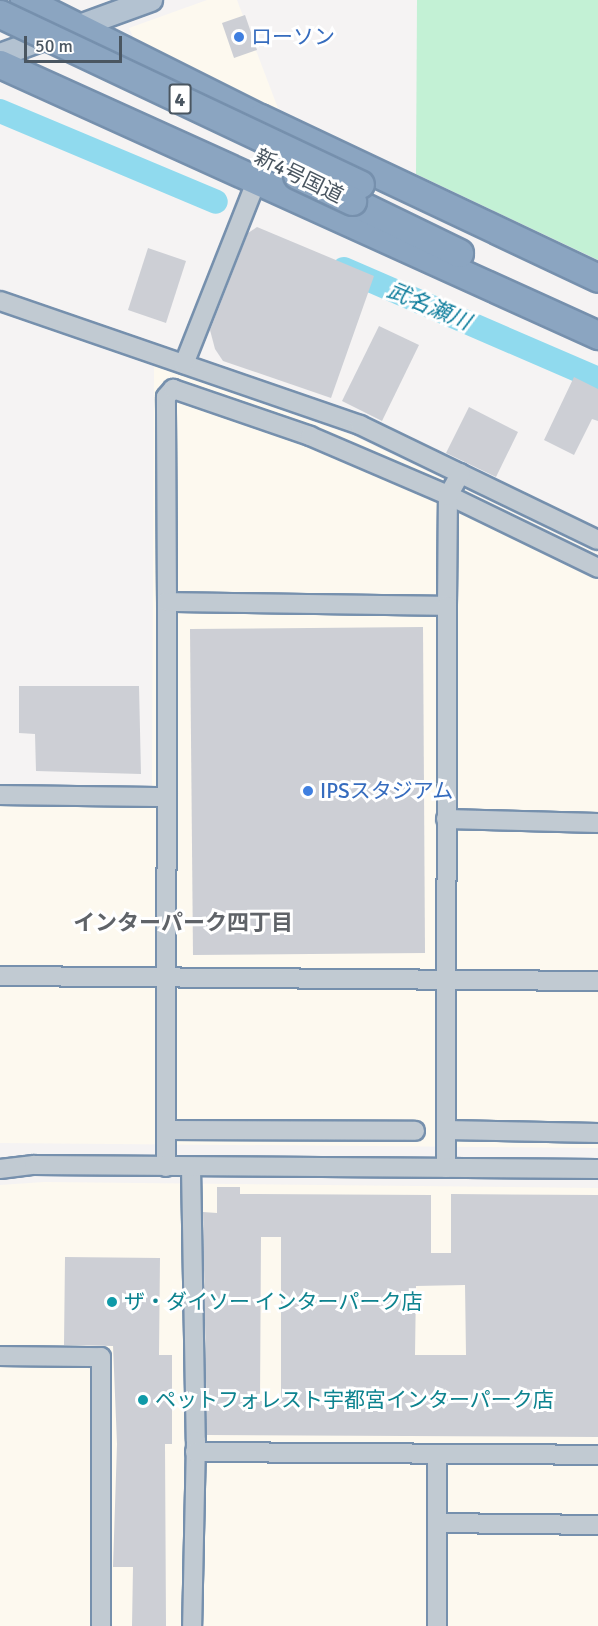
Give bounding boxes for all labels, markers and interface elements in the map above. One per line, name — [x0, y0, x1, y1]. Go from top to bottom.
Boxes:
scale bar — [27, 24, 124, 62]
place label: ローソン — [251, 24, 335, 50]
marker: ローソン — [232, 30, 246, 44]
text: 50 m — [35, 35, 73, 57]
road number: 4 — [168, 82, 192, 116]
street label: 新4号国道 — [251, 144, 347, 208]
water label: 武名瀬川 — [383, 277, 475, 335]
place label: IPSスタジアム — [320, 778, 455, 804]
marker: IPSスタジアム — [301, 784, 315, 798]
district label: インターパーク四丁目 — [73, 910, 293, 936]
place label: ザ・ダイソー インターパーク店 — [124, 1289, 423, 1315]
marker: ザ・ダイソー インターパーク店 — [105, 1295, 119, 1309]
place label: ペットフォレスト宇都宮インターパーク店 — [155, 1387, 554, 1413]
marker: ペットフォレスト宇都宮インターパーク店 — [136, 1393, 150, 1407]

